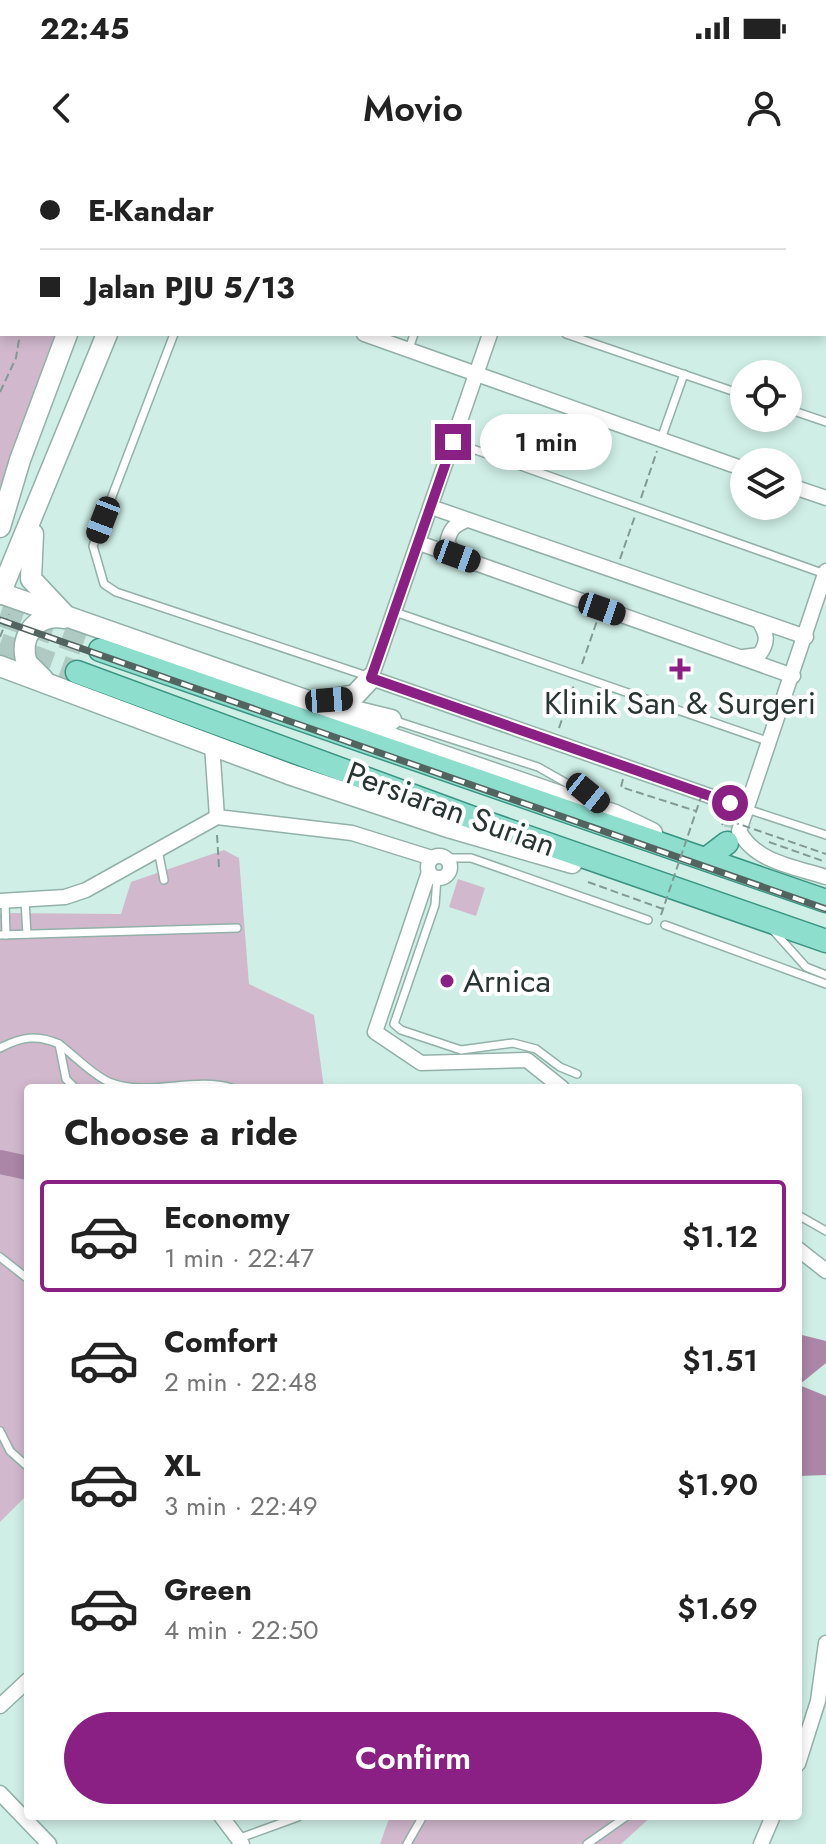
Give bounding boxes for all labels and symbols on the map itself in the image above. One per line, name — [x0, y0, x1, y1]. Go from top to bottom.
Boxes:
callout: 1 min — [481, 414, 613, 470]
route end — [435, 424, 471, 460]
car — [83, 493, 123, 547]
car — [430, 537, 484, 575]
car — [575, 590, 629, 628]
marker: Klinik San & Surgeri — [669, 658, 691, 680]
place label: Klinik San & Surgeri — [544, 680, 816, 726]
car — [304, 686, 354, 714]
street label: Persiaran Surian — [340, 750, 562, 868]
car — [562, 769, 614, 817]
route start — [712, 785, 748, 821]
place label: Arnica — [463, 958, 551, 1004]
marker: Arnica — [438, 972, 456, 990]

